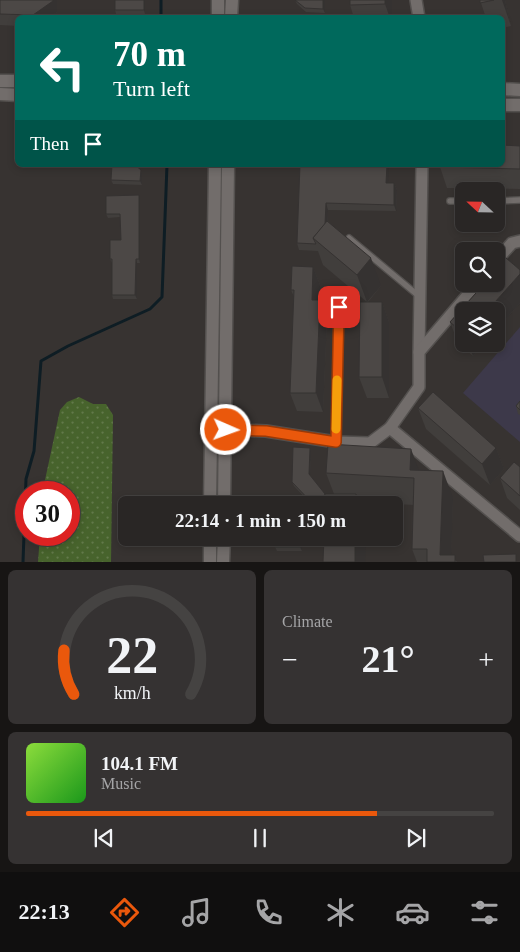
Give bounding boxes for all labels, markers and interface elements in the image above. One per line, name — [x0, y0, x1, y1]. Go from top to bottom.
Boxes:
icon: left — [30, 35, 95, 100]
text: 70 m — [113, 35, 186, 74]
text: Turn left — [113, 76, 190, 101]
icon: arrive — [79, 130, 107, 158]
text: Then — [30, 133, 69, 154]
north arrow — [455, 182, 505, 232]
map controls — [455, 182, 505, 352]
button: search — [455, 242, 505, 292]
pin — [318, 286, 360, 328]
icon: arrive — [325, 293, 353, 321]
button: layers — [455, 302, 505, 352]
position arrow — [199, 403, 251, 455]
speed limit sign: 30 — [15, 481, 80, 546]
text: 22:14 · 1 min · 150 m — [175, 510, 346, 531]
text: Climate — [282, 613, 333, 630]
text: 22 — [106, 627, 158, 684]
text: 21° — [361, 638, 415, 680]
text: − — [282, 644, 298, 675]
text: + — [478, 644, 494, 675]
text: km/h — [114, 683, 150, 703]
text: 104.1 FM — [101, 753, 178, 774]
text: Music — [101, 775, 141, 792]
icon: previous — [90, 824, 118, 852]
icon: pause — [246, 824, 274, 852]
icon: next — [402, 824, 430, 852]
icon: directions — [107, 895, 142, 930]
icon: music — [179, 895, 214, 930]
icon: phone — [251, 895, 286, 930]
icon: climate — [323, 895, 358, 930]
icon: car — [395, 895, 430, 930]
icon: filters — [467, 895, 502, 930]
text: 22:13 — [18, 899, 70, 924]

